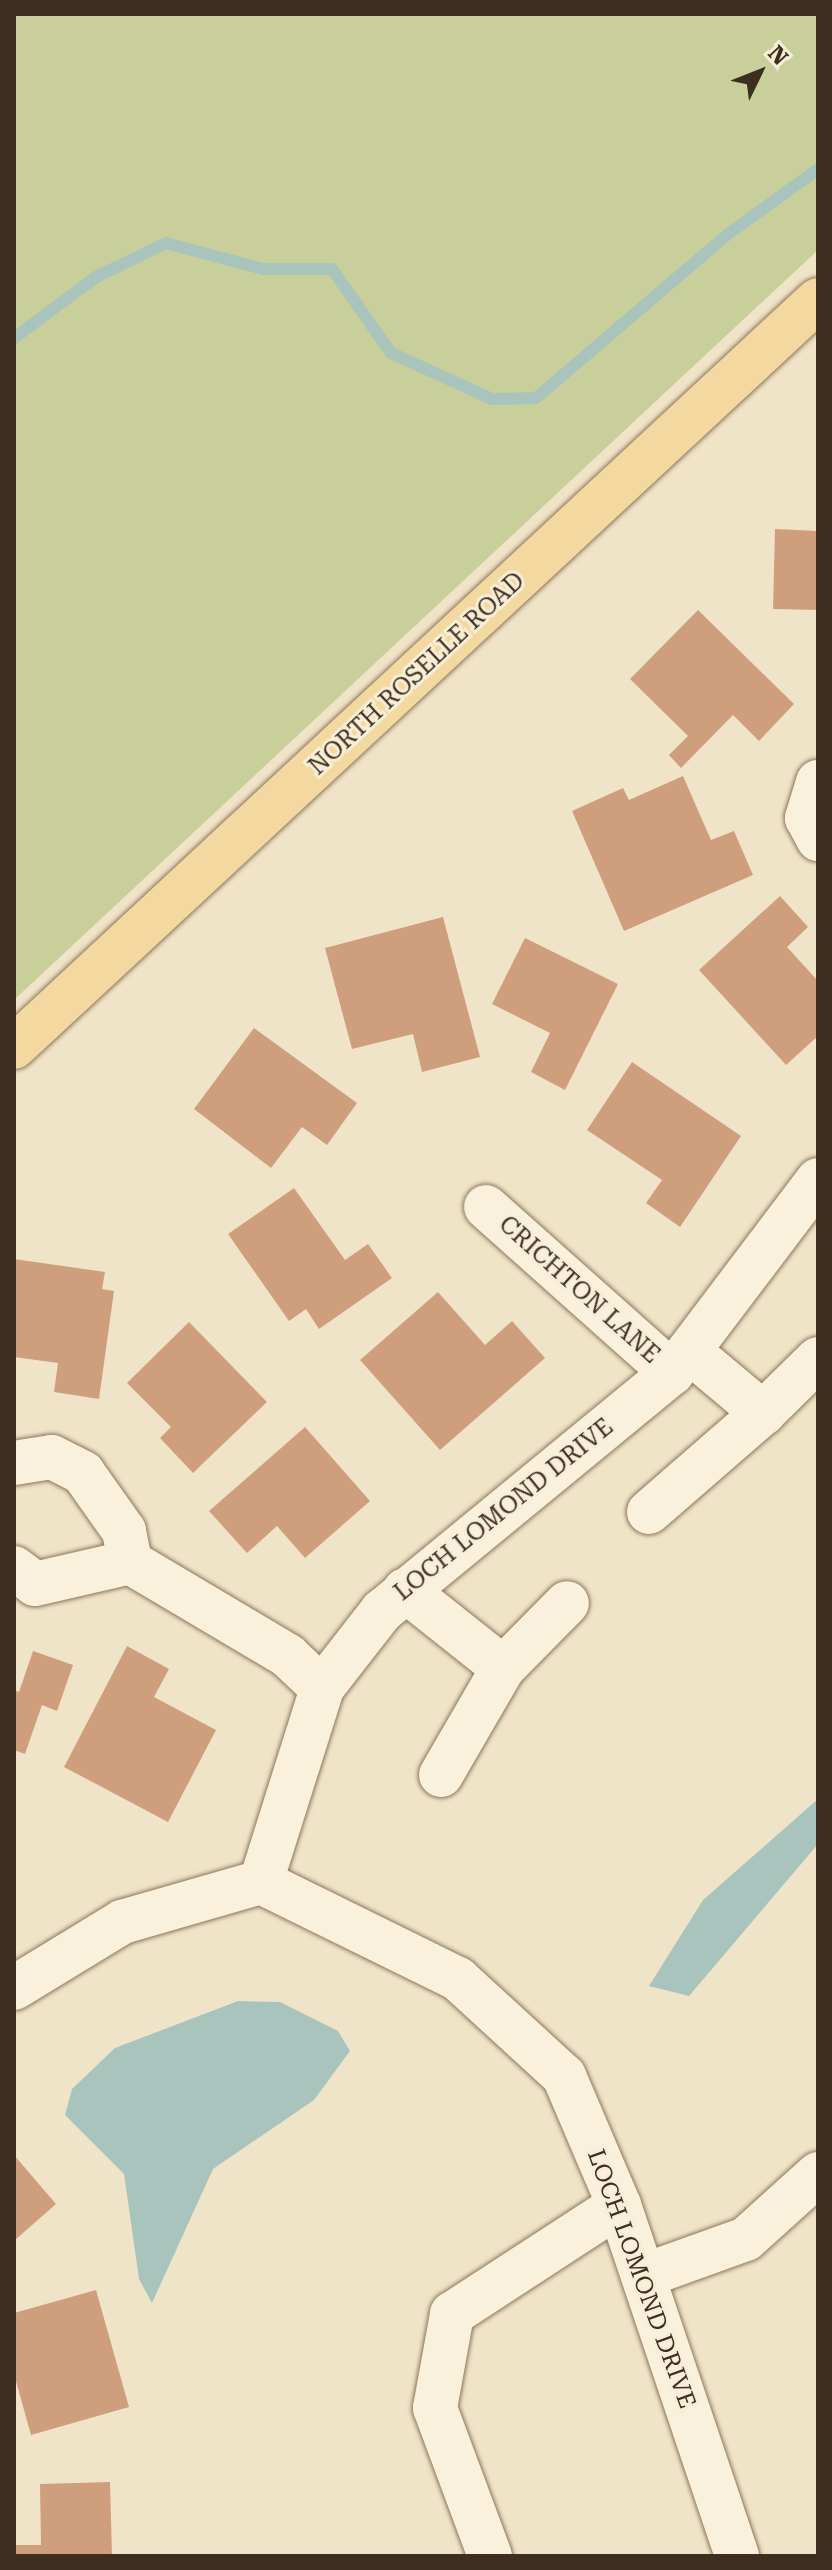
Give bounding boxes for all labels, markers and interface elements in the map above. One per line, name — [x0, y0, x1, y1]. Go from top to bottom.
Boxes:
north arrow — [720, 32, 800, 112]
text: N — [763, 41, 793, 70]
street label: NORTH ROSELLE ROAD — [303, 567, 531, 781]
street label: CRICHTON LANE — [493, 1210, 665, 1370]
street label: LOCH LOMOND DRIVE — [389, 1413, 619, 1607]
street label: LOCH LOMOND DRIVE — [581, 2146, 701, 2412]

